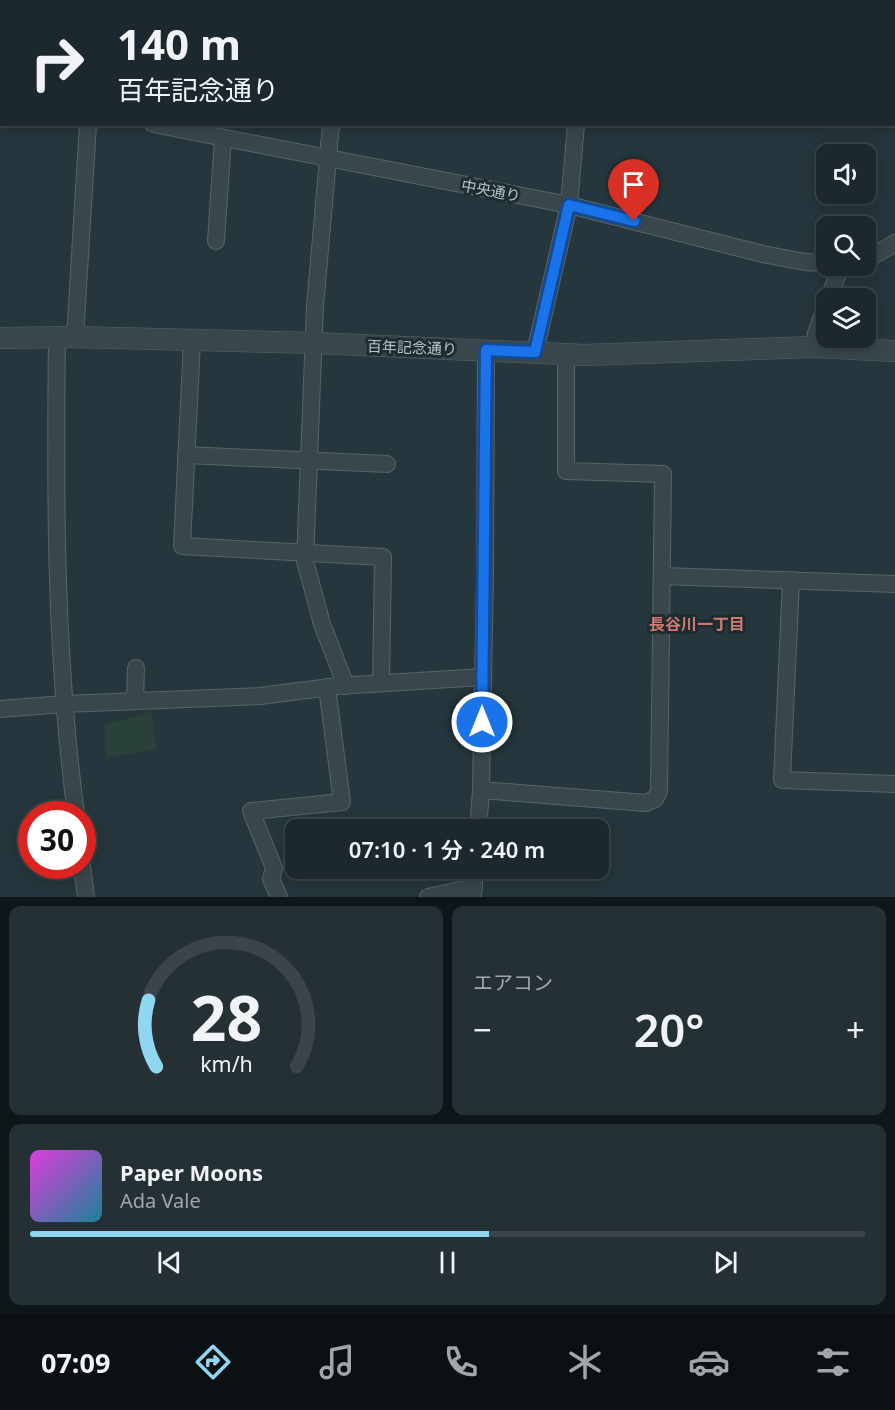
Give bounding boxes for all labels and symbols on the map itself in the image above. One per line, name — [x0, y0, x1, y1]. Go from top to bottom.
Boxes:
pin — [608, 159, 659, 221]
street label: 中央通り — [460, 174, 522, 206]
street label: 百年記念通り — [367, 335, 457, 359]
district label: 長谷川一丁目 — [649, 613, 745, 635]
position arrow — [450, 690, 514, 754]
speed limit sign: 30 — [18, 801, 96, 879]

